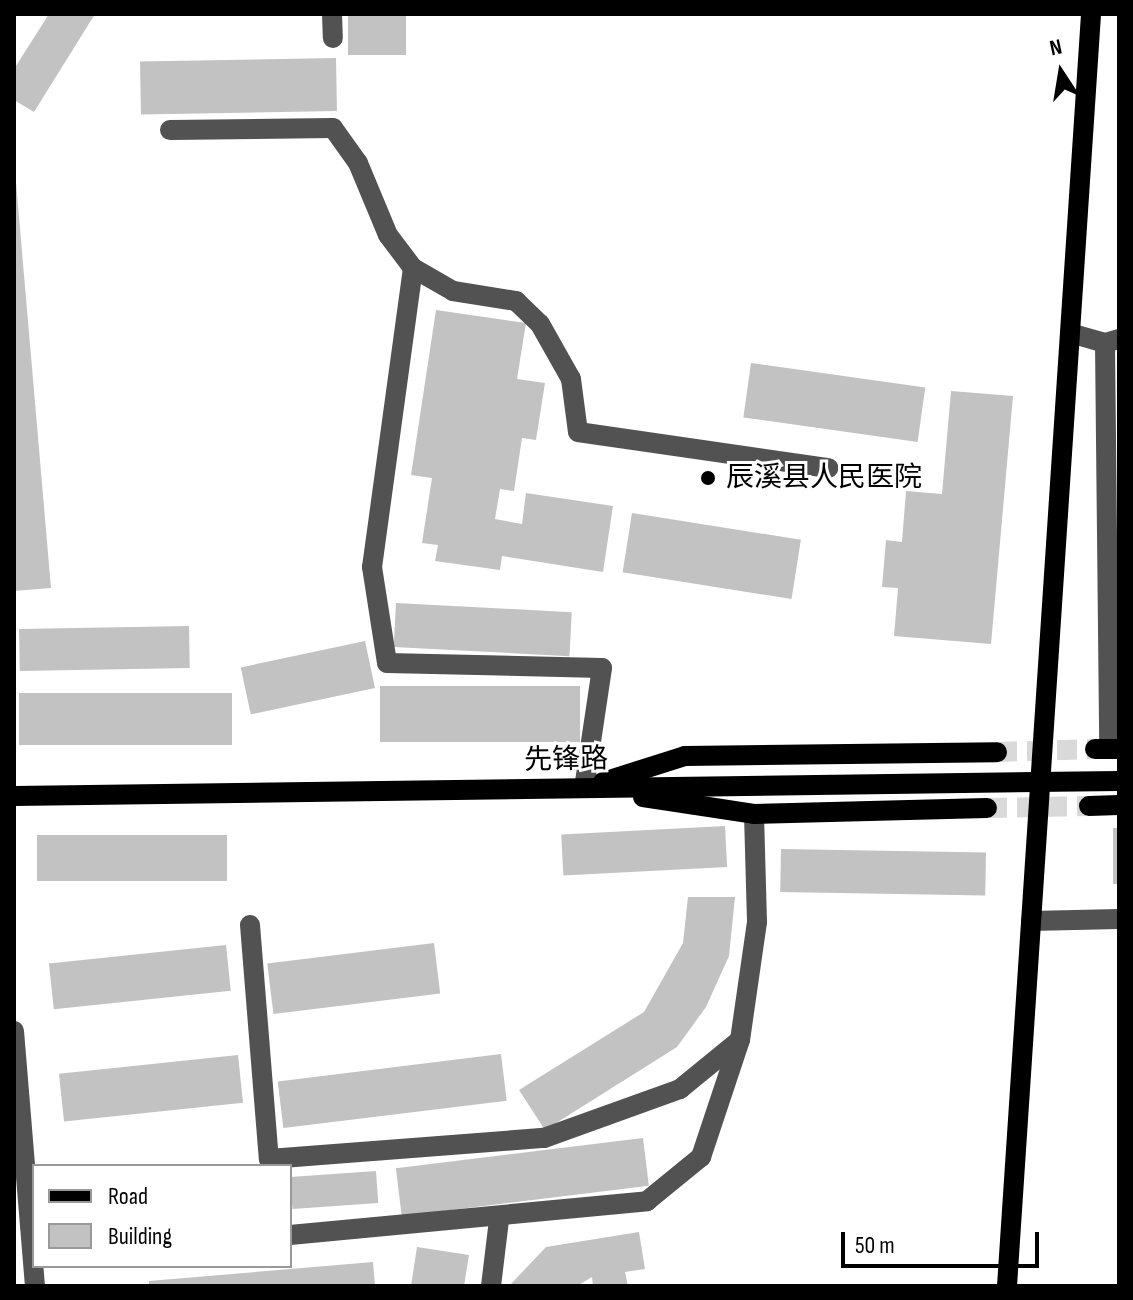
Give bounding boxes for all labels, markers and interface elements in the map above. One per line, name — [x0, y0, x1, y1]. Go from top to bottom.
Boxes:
north arrow — [1021, 32, 1101, 112]
text: N — [1047, 34, 1064, 62]
place label: 辰溪县人民医院 — [726, 461, 922, 495]
marker: 辰溪县人民医院 — [697, 467, 719, 489]
street label: 先锋路 — [524, 742, 608, 778]
legend — [32, 1164, 292, 1268]
text: Road — [108, 1182, 148, 1211]
scale bar — [845, 1216, 1043, 1266]
text: Building — [108, 1222, 172, 1251]
text: 50 m — [855, 1231, 895, 1260]

